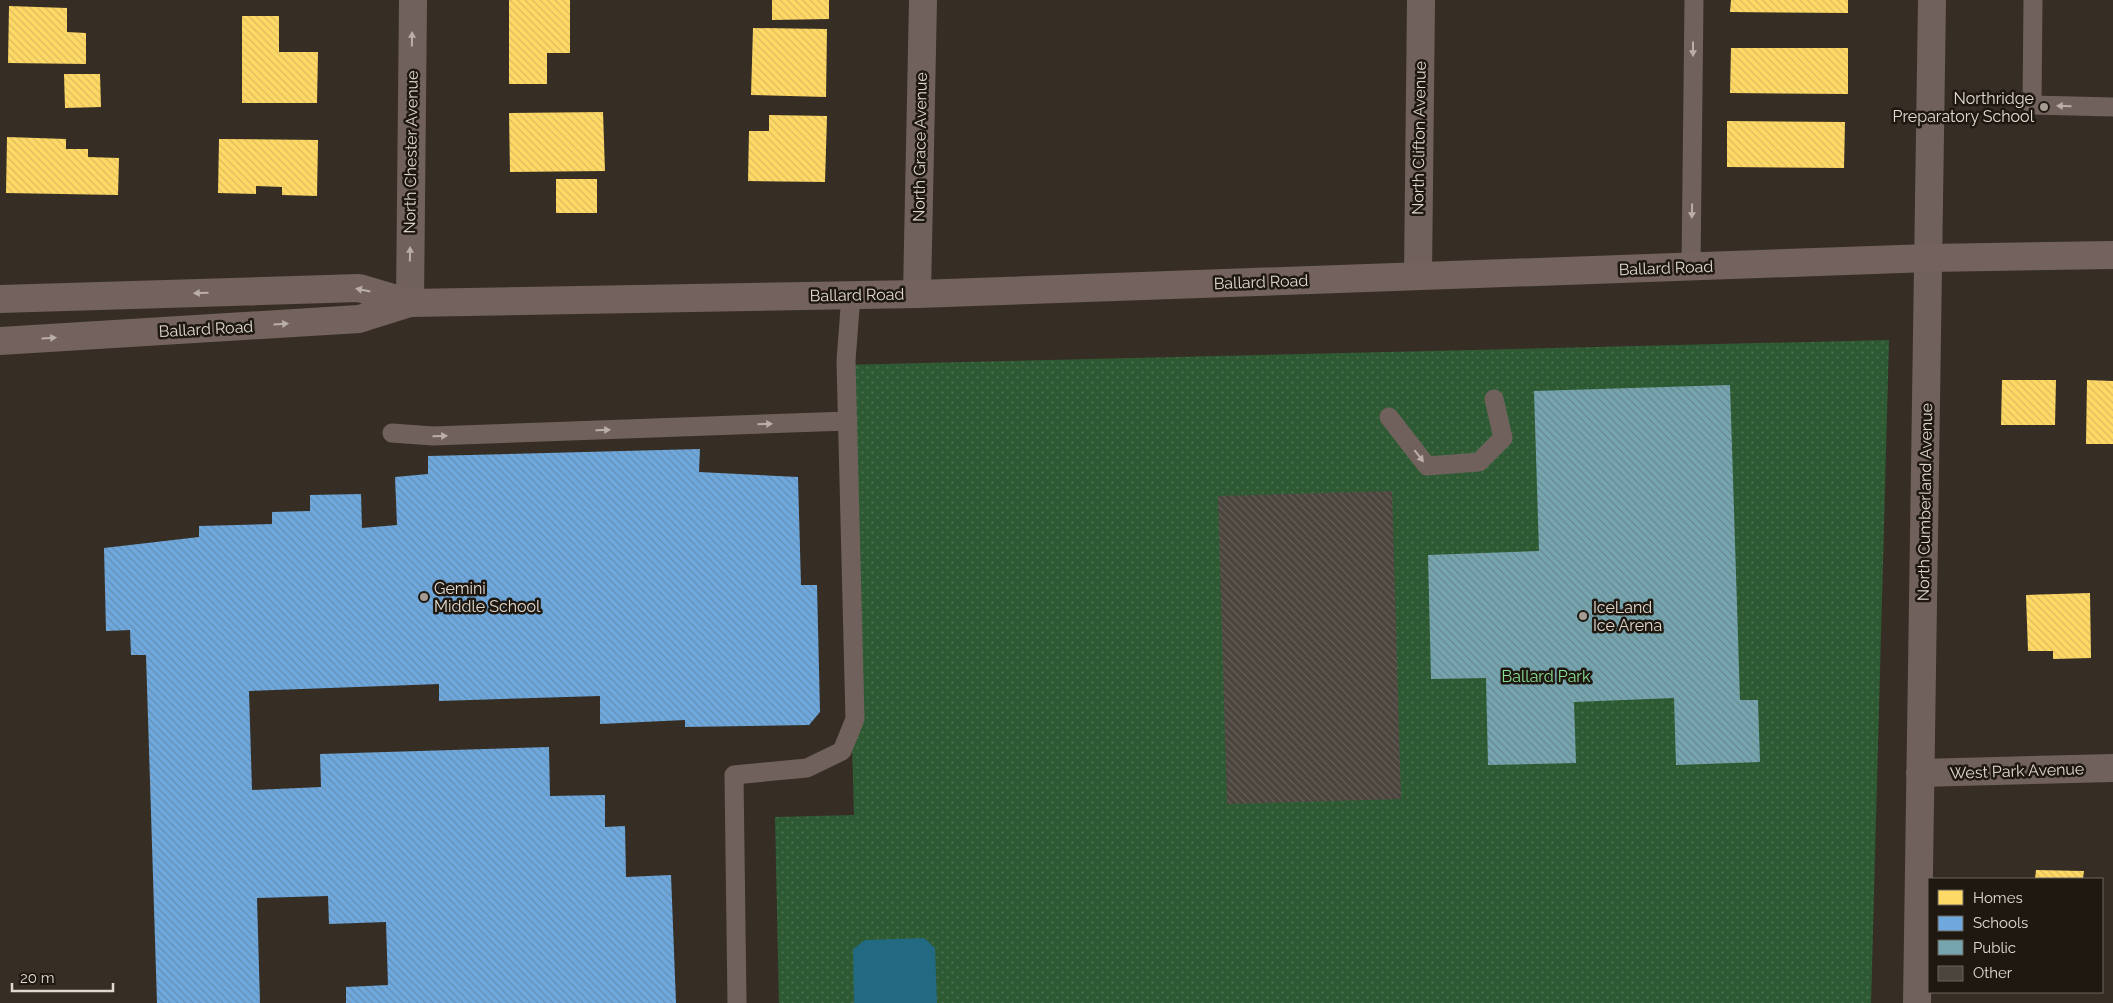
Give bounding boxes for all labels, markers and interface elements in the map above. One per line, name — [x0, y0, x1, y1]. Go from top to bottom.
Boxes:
one-way arrow — [408, 31, 416, 47]
one-way arrow — [1689, 41, 1697, 57]
street label: North Clifton Avenue — [1408, 61, 1430, 215]
street label: North Chester Avenue — [400, 70, 422, 234]
street label: North Grace Avenue — [909, 72, 931, 222]
place label: Northridge Preparatory School — [1893, 89, 2035, 126]
marker: Northridge Preparatory School — [2038, 101, 2050, 113]
one-way arrow — [2056, 101, 2072, 109]
one-way arrow — [1688, 203, 1696, 219]
one-way arrow — [406, 246, 414, 262]
street label: Ballard Road — [1618, 257, 1714, 279]
street label: Ballard Road — [1213, 271, 1309, 293]
street label: Ballard Road — [810, 285, 905, 305]
one-way arrow — [355, 286, 370, 294]
one-way arrow — [192, 289, 208, 297]
street label: Ballard Road — [158, 317, 254, 341]
one-way arrow — [273, 320, 289, 328]
one-way arrow — [41, 333, 57, 341]
street label: North Cumberland Avenue — [1914, 403, 1936, 601]
one-way arrow — [757, 420, 773, 428]
one-way arrow — [595, 426, 611, 434]
one-way arrow — [433, 431, 449, 439]
one-way arrow — [1413, 449, 1424, 462]
place label: Gemini Middle School — [434, 579, 541, 616]
marker: Gemini Middle School — [418, 591, 430, 603]
place label: IceLand Ice Arena — [1593, 598, 1662, 635]
marker: IceLand Ice Arena — [1577, 610, 1589, 622]
park label: Ballard Park — [1502, 667, 1591, 686]
street label: West Park Avenue — [1949, 759, 2085, 783]
legend — [1928, 878, 2103, 993]
text: Homes — [1973, 889, 2023, 907]
text: Schools — [1973, 914, 2028, 932]
text: Public — [1973, 939, 2016, 957]
scale bar — [12, 960, 114, 992]
text: Other — [1973, 964, 2013, 982]
text: 20 m — [20, 969, 55, 987]

